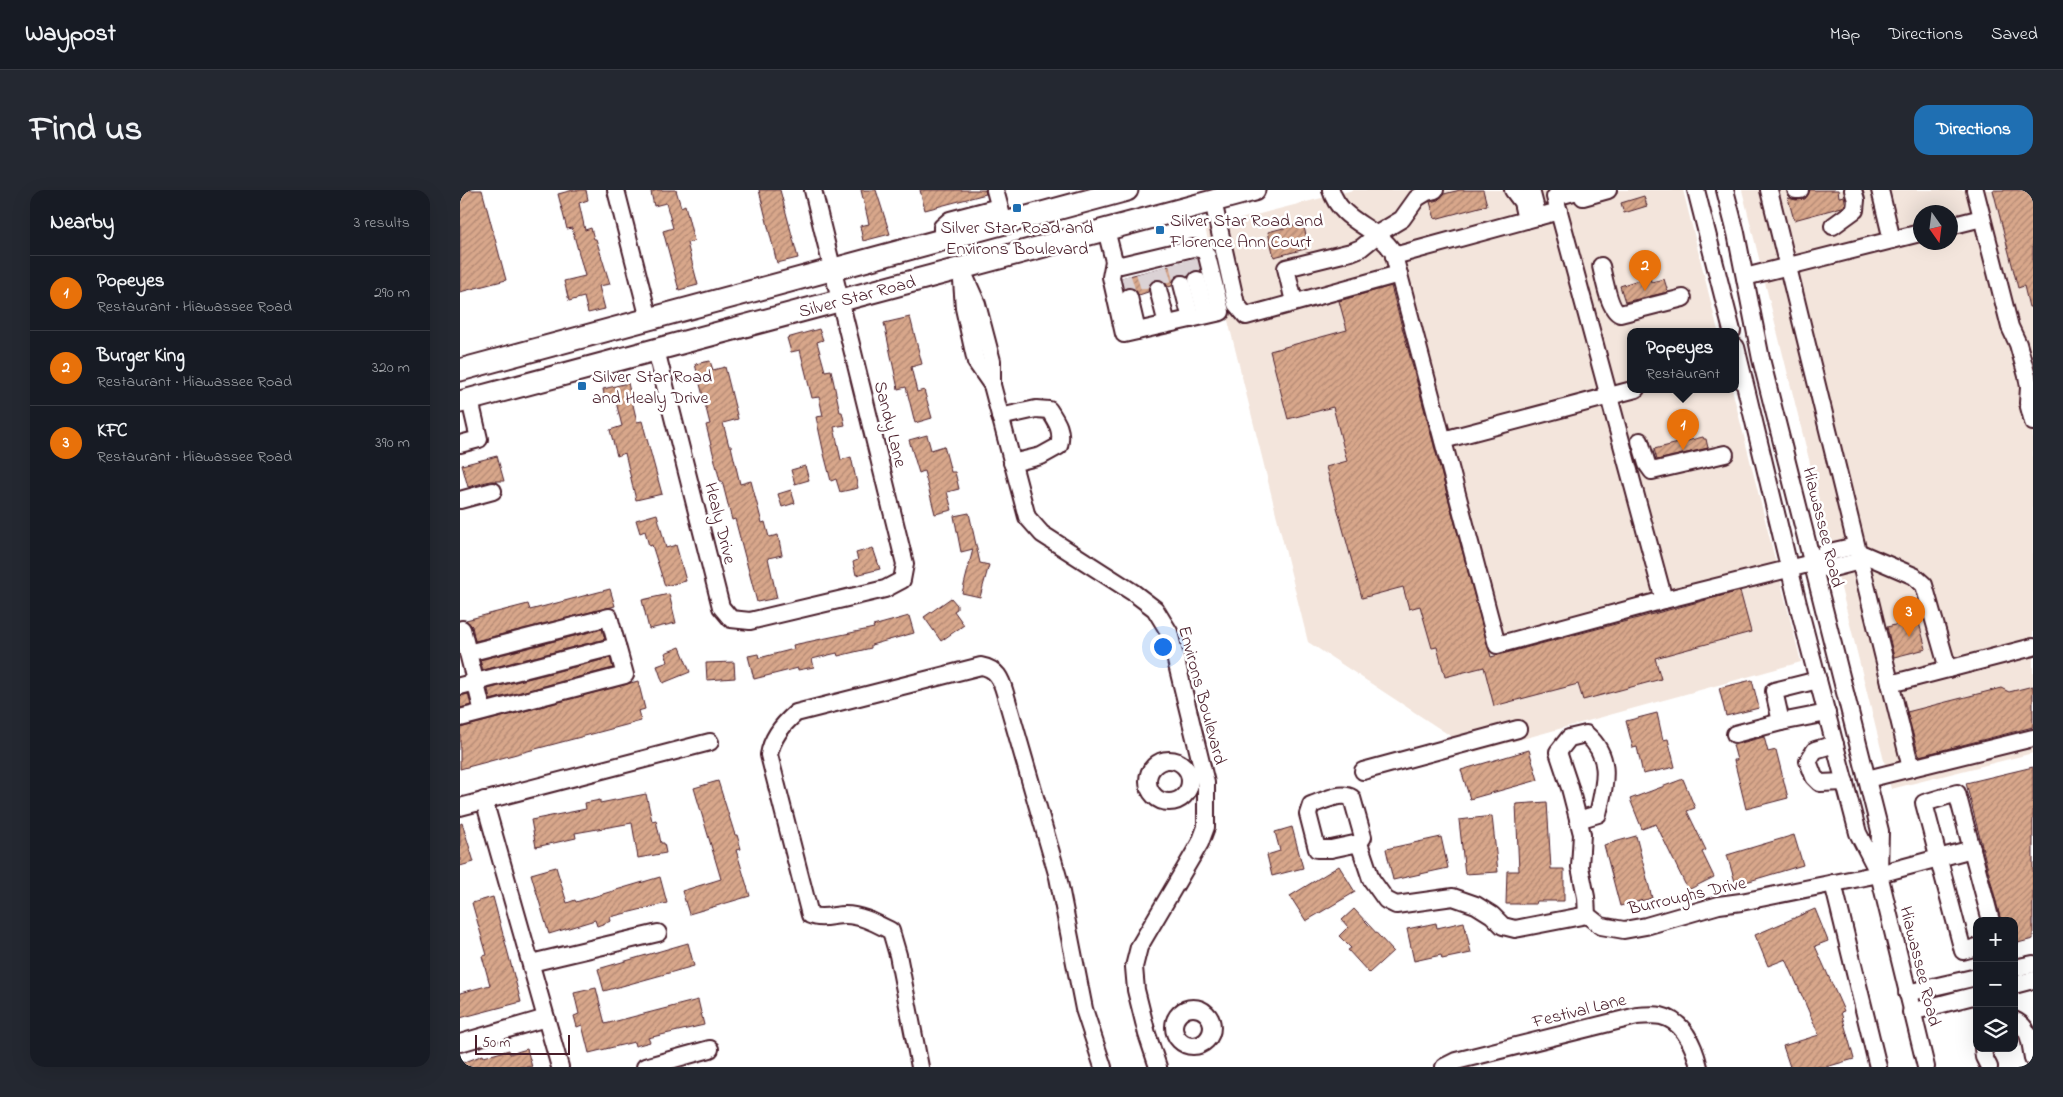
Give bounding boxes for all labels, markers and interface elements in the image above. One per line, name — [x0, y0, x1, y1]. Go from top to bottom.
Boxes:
text: Waypost — [25, 17, 116, 52]
text: Map — [1830, 22, 1860, 48]
text: Directions — [1888, 22, 1963, 48]
text: Saved — [1991, 22, 2038, 48]
text: Find us — [30, 105, 142, 156]
button: Directions — [1914, 105, 2033, 155]
marker: Silver Star Road and Environs Boulevard — [1011, 202, 1023, 214]
north arrow — [1913, 205, 1958, 250]
text: Nearby — [50, 208, 114, 238]
place label: Silver Star Road and Florence Ann Court — [1169, 209, 1323, 256]
text: 3 results — [354, 211, 410, 235]
place label: Silver Star Road and Environs Boulevard — [940, 216, 1094, 263]
marker: Silver Star Road and Florence Ann Court — [1154, 224, 1166, 236]
pin: 2 — [1629, 250, 1661, 291]
text: Popeyes — [97, 268, 164, 295]
street label: Silver Star Road — [796, 270, 919, 326]
text: 1 — [63, 281, 69, 305]
text: 290 m — [374, 281, 410, 305]
text: Restaurant · Hiawassee Road — [97, 295, 292, 319]
popup — [1627, 328, 1739, 393]
text: Popeyes — [1646, 335, 1713, 362]
text: Burger King — [97, 343, 185, 370]
text: 2 — [62, 356, 70, 380]
text: 320 m — [372, 356, 410, 380]
text: Restaurant — [1646, 362, 1720, 386]
place label: Silver Star Road and Healy Drive — [592, 365, 712, 412]
text: Restaurant · Hiawassee Road — [97, 370, 292, 394]
street label: Sandy Lane — [866, 379, 913, 471]
marker: Silver Star Road and Healy Drive — [576, 380, 588, 392]
pin: 1 — [1667, 409, 1699, 450]
text: KFC — [97, 418, 127, 445]
text: 3 — [63, 431, 69, 455]
text: 390 m — [375, 431, 410, 455]
text: Restaurant · Hiawassee Road — [97, 445, 292, 469]
street label: Hiawassee Road — [1795, 465, 1850, 590]
street label: Healy Drive — [696, 480, 742, 568]
pin: 3 — [1893, 596, 1925, 637]
street label: Environs Boulevard — [1170, 623, 1232, 768]
your location — [1150, 634, 1176, 660]
street label: Burroughs Drive — [1625, 871, 1750, 924]
street label: Hiawassee Road — [1892, 904, 1947, 1029]
map controls — [1973, 917, 2018, 1052]
button: + — [1973, 917, 2018, 962]
button: − — [1973, 962, 2018, 1007]
street label: Festival Lane — [1529, 988, 1630, 1036]
button: layers — [1973, 1007, 2018, 1052]
scale bar — [475, 1032, 570, 1055]
text: 50 m — [482, 1033, 510, 1054]

